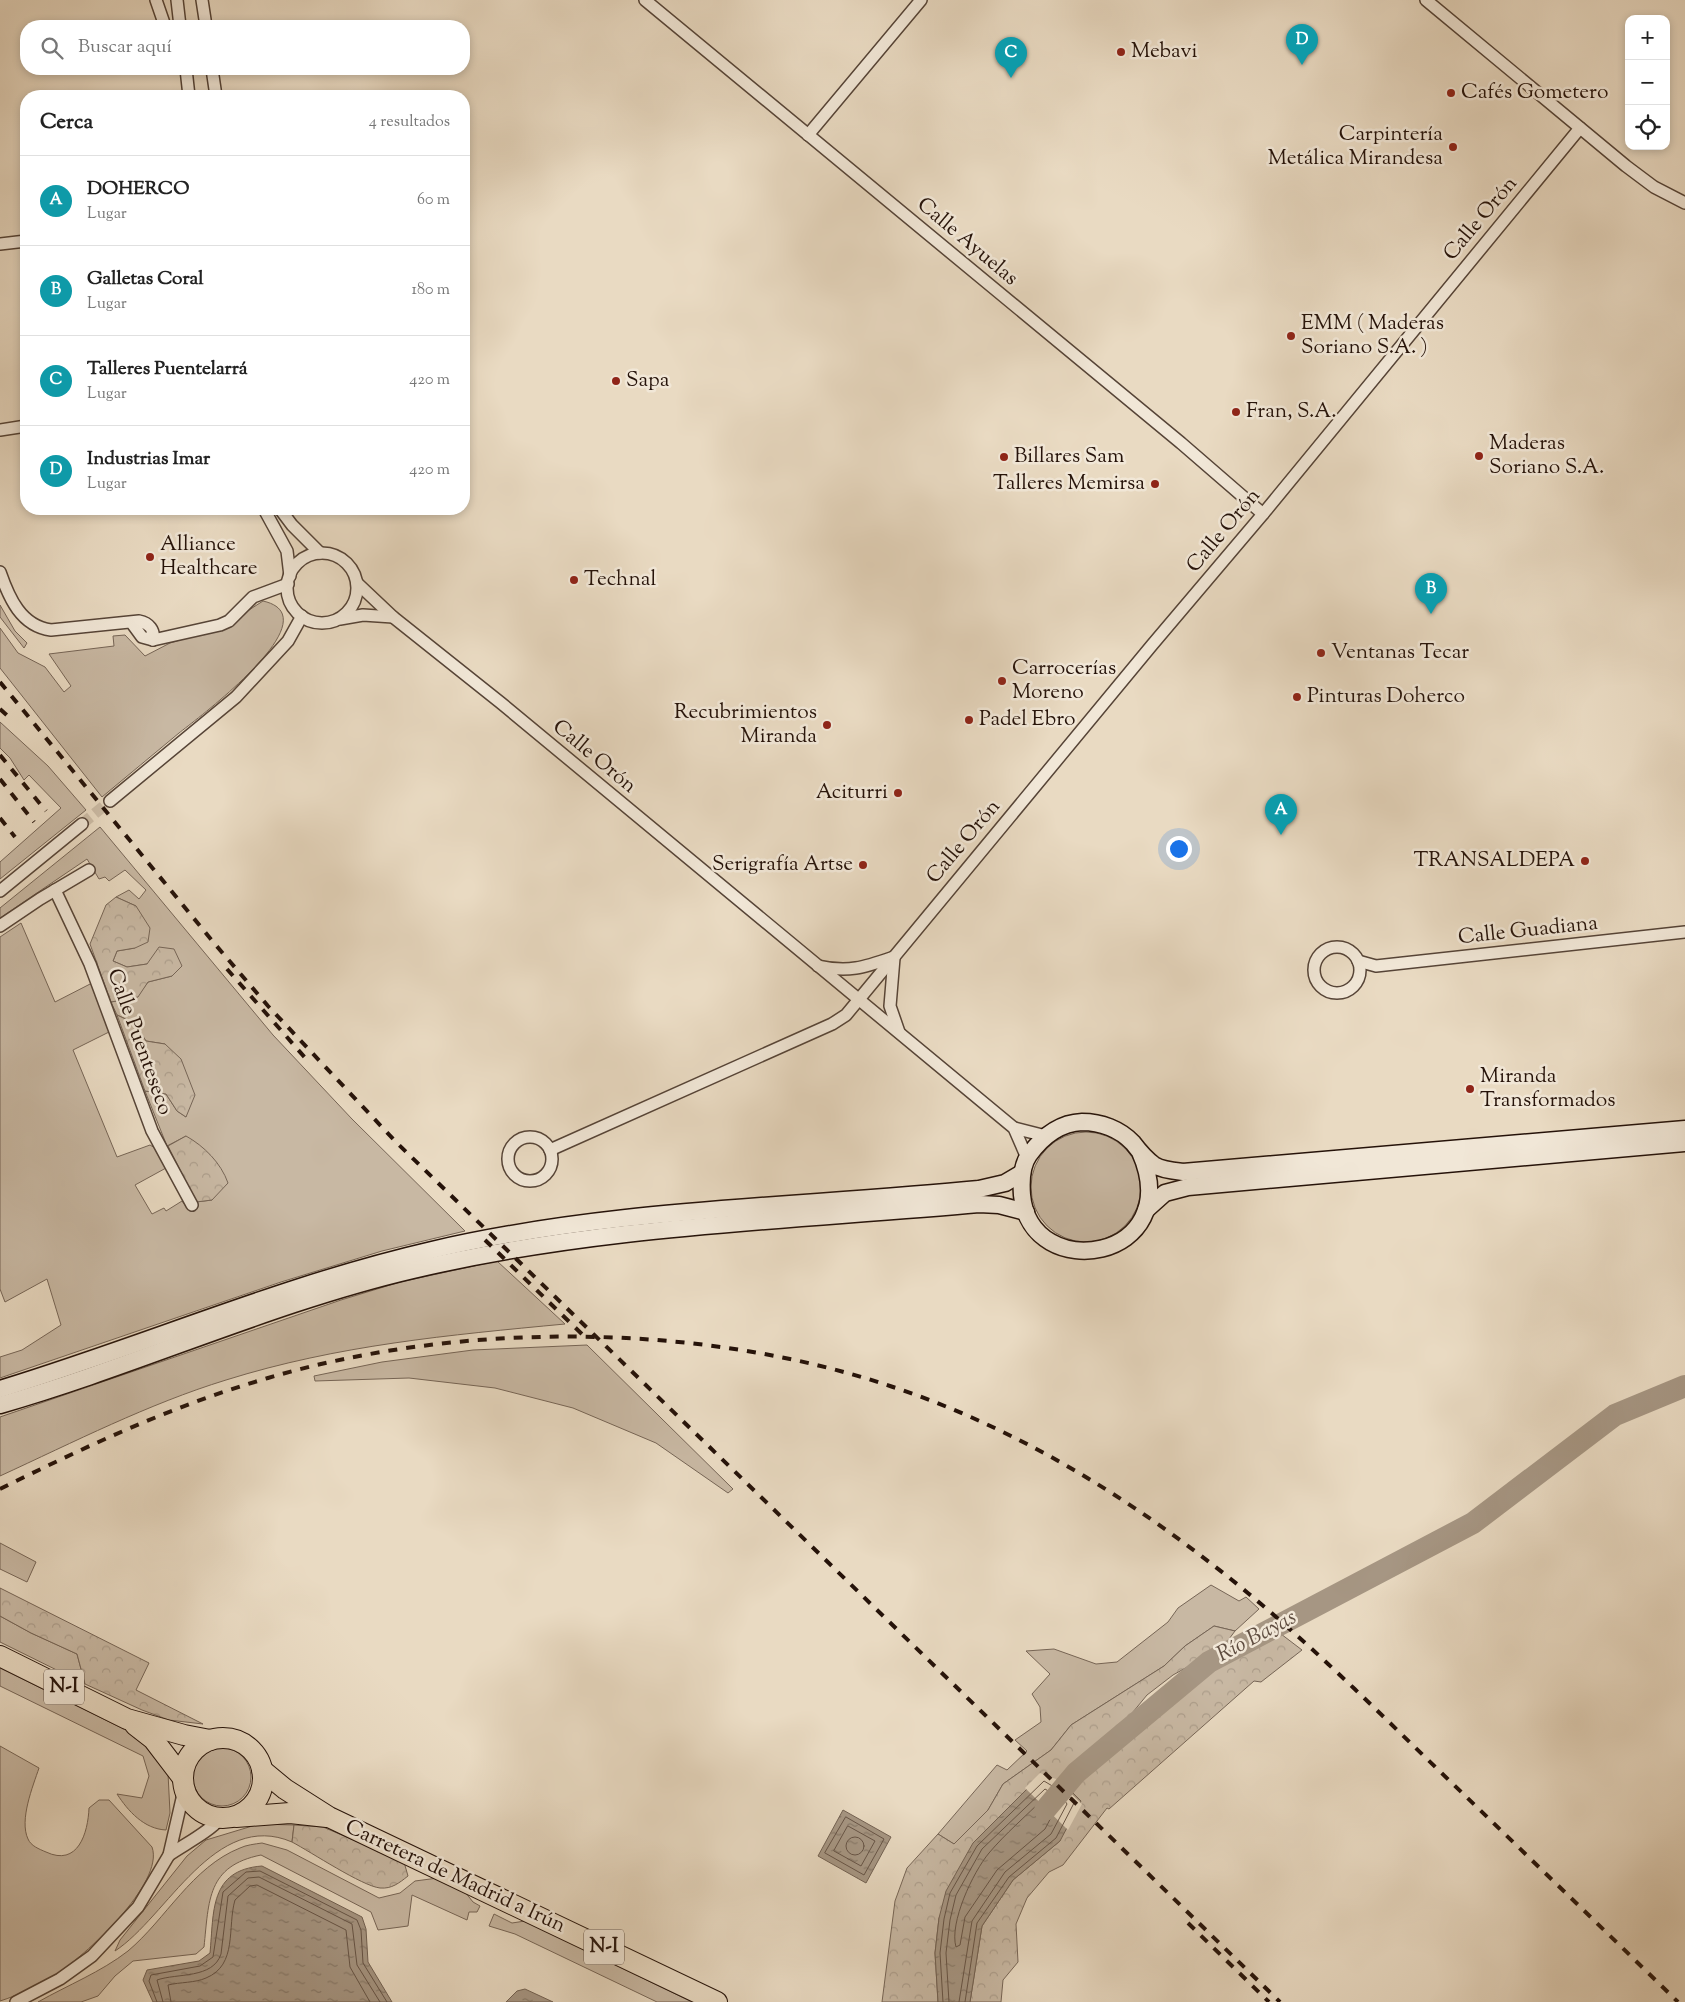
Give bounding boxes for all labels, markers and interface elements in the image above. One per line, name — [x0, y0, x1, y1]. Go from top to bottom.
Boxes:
map controls — [1625, 15, 1670, 150]
button: + — [1625, 15, 1670, 60]
search box — [20, 20, 470, 75]
pin: D — [1286, 24, 1318, 65]
icon: search — [38, 34, 66, 62]
text: Buscar aquí — [78, 34, 172, 61]
pin: C — [995, 37, 1027, 78]
place label: Mebavi — [1131, 37, 1197, 67]
marker: Mebavi — [1115, 46, 1127, 58]
button: − — [1625, 60, 1670, 105]
place label: Cafés Gometero — [1461, 78, 1608, 108]
marker: Cafés Gometero — [1445, 87, 1457, 99]
button: locate — [1625, 105, 1670, 150]
text: Cerca — [40, 108, 93, 138]
text: 4 resultados — [369, 111, 450, 134]
place label: Carpintería Metálica Mirandesa — [1268, 120, 1443, 174]
marker: Carpintería Metálica Mirandesa — [1447, 141, 1459, 153]
street label: Calle Orón — [1437, 170, 1525, 268]
text: DOHERCO — [87, 176, 189, 203]
text: A — [50, 189, 63, 212]
text: 60 m — [417, 189, 450, 212]
street label: Calle Ayuelas — [910, 191, 1024, 293]
text: Lugar — [87, 203, 127, 226]
text: Galletas Coral — [87, 266, 204, 293]
text: B — [51, 279, 61, 302]
text: 180 m — [411, 279, 450, 302]
text: Lugar — [87, 293, 127, 316]
place label: EMM ( Maderas Soriano S.A. ) — [1301, 309, 1444, 363]
marker: EMM ( Maderas Soriano S.A. ) — [1285, 330, 1297, 342]
text: Talleres Puentelarrá — [87, 356, 248, 383]
place label: Sapa — [626, 366, 670, 396]
text: C — [50, 369, 62, 392]
text: 420 m — [409, 369, 450, 392]
marker: Sapa — [610, 375, 622, 387]
text: Lugar — [87, 383, 127, 406]
place label: Fran, S.A. — [1246, 397, 1337, 427]
marker: Fran, S.A. — [1230, 406, 1242, 418]
place label: Maderas Soriano S.A. — [1489, 429, 1604, 483]
place label: Billares Sam — [1014, 442, 1124, 472]
text: Industrias Imar — [87, 446, 210, 473]
marker: Maderas Soriano S.A. — [1473, 450, 1485, 462]
marker: Billares Sam — [998, 451, 1010, 463]
text: D — [50, 459, 62, 482]
text: 420 m — [409, 459, 450, 482]
place label: Talleres Memirsa — [993, 469, 1145, 499]
text: Lugar — [87, 473, 127, 496]
marker: Talleres Memirsa — [1149, 478, 1161, 490]
street label: Calle Orón — [1180, 482, 1268, 580]
place label: Alliance Healthcare — [160, 530, 258, 584]
marker: Alliance Healthcare — [144, 551, 156, 563]
place label: Technal — [584, 565, 657, 595]
pin: B — [1415, 573, 1447, 614]
marker: Technal — [568, 574, 580, 586]
place label: Ventanas Tecar — [1331, 638, 1469, 668]
marker: Ventanas Tecar — [1315, 647, 1327, 659]
place label: Carrocerías Moreno — [1012, 654, 1116, 708]
marker: Carrocerías Moreno — [996, 675, 1008, 687]
place label: Pinturas Doherco — [1307, 682, 1465, 712]
marker: Pinturas Doherco — [1291, 691, 1303, 703]
place label: Recubrimientos Miranda — [674, 698, 817, 752]
place label: Padel Ebro — [979, 705, 1076, 735]
street label: Calle Orón — [545, 713, 643, 801]
marker: Padel Ebro — [963, 714, 975, 726]
marker: Recubrimientos Miranda — [821, 719, 833, 731]
place label: Aciturri — [816, 778, 888, 808]
marker: Aciturri — [892, 787, 904, 799]
street label: Calle Orón — [920, 793, 1008, 891]
pin: A — [1265, 794, 1297, 835]
your location — [1166, 836, 1192, 862]
place label: TRANSALDEPA — [1413, 846, 1575, 876]
place label: Serigrafía Artse — [712, 850, 853, 880]
marker: TRANSALDEPA — [1579, 855, 1591, 867]
marker: Serigrafía Artse — [857, 859, 869, 871]
street label: Calle Guadiana — [1457, 909, 1600, 953]
street label: Calle Puenteseco — [99, 965, 179, 1119]
place label: Miranda Transformados — [1480, 1062, 1615, 1116]
marker: Miranda Transformados — [1464, 1083, 1476, 1095]
water label: Río Bayas — [1211, 1603, 1303, 1671]
road number: N-I — [44, 1670, 84, 1704]
street label: Carretera de Madrid a Irún — [340, 1813, 570, 1941]
road number: N-I — [584, 1930, 624, 1964]

